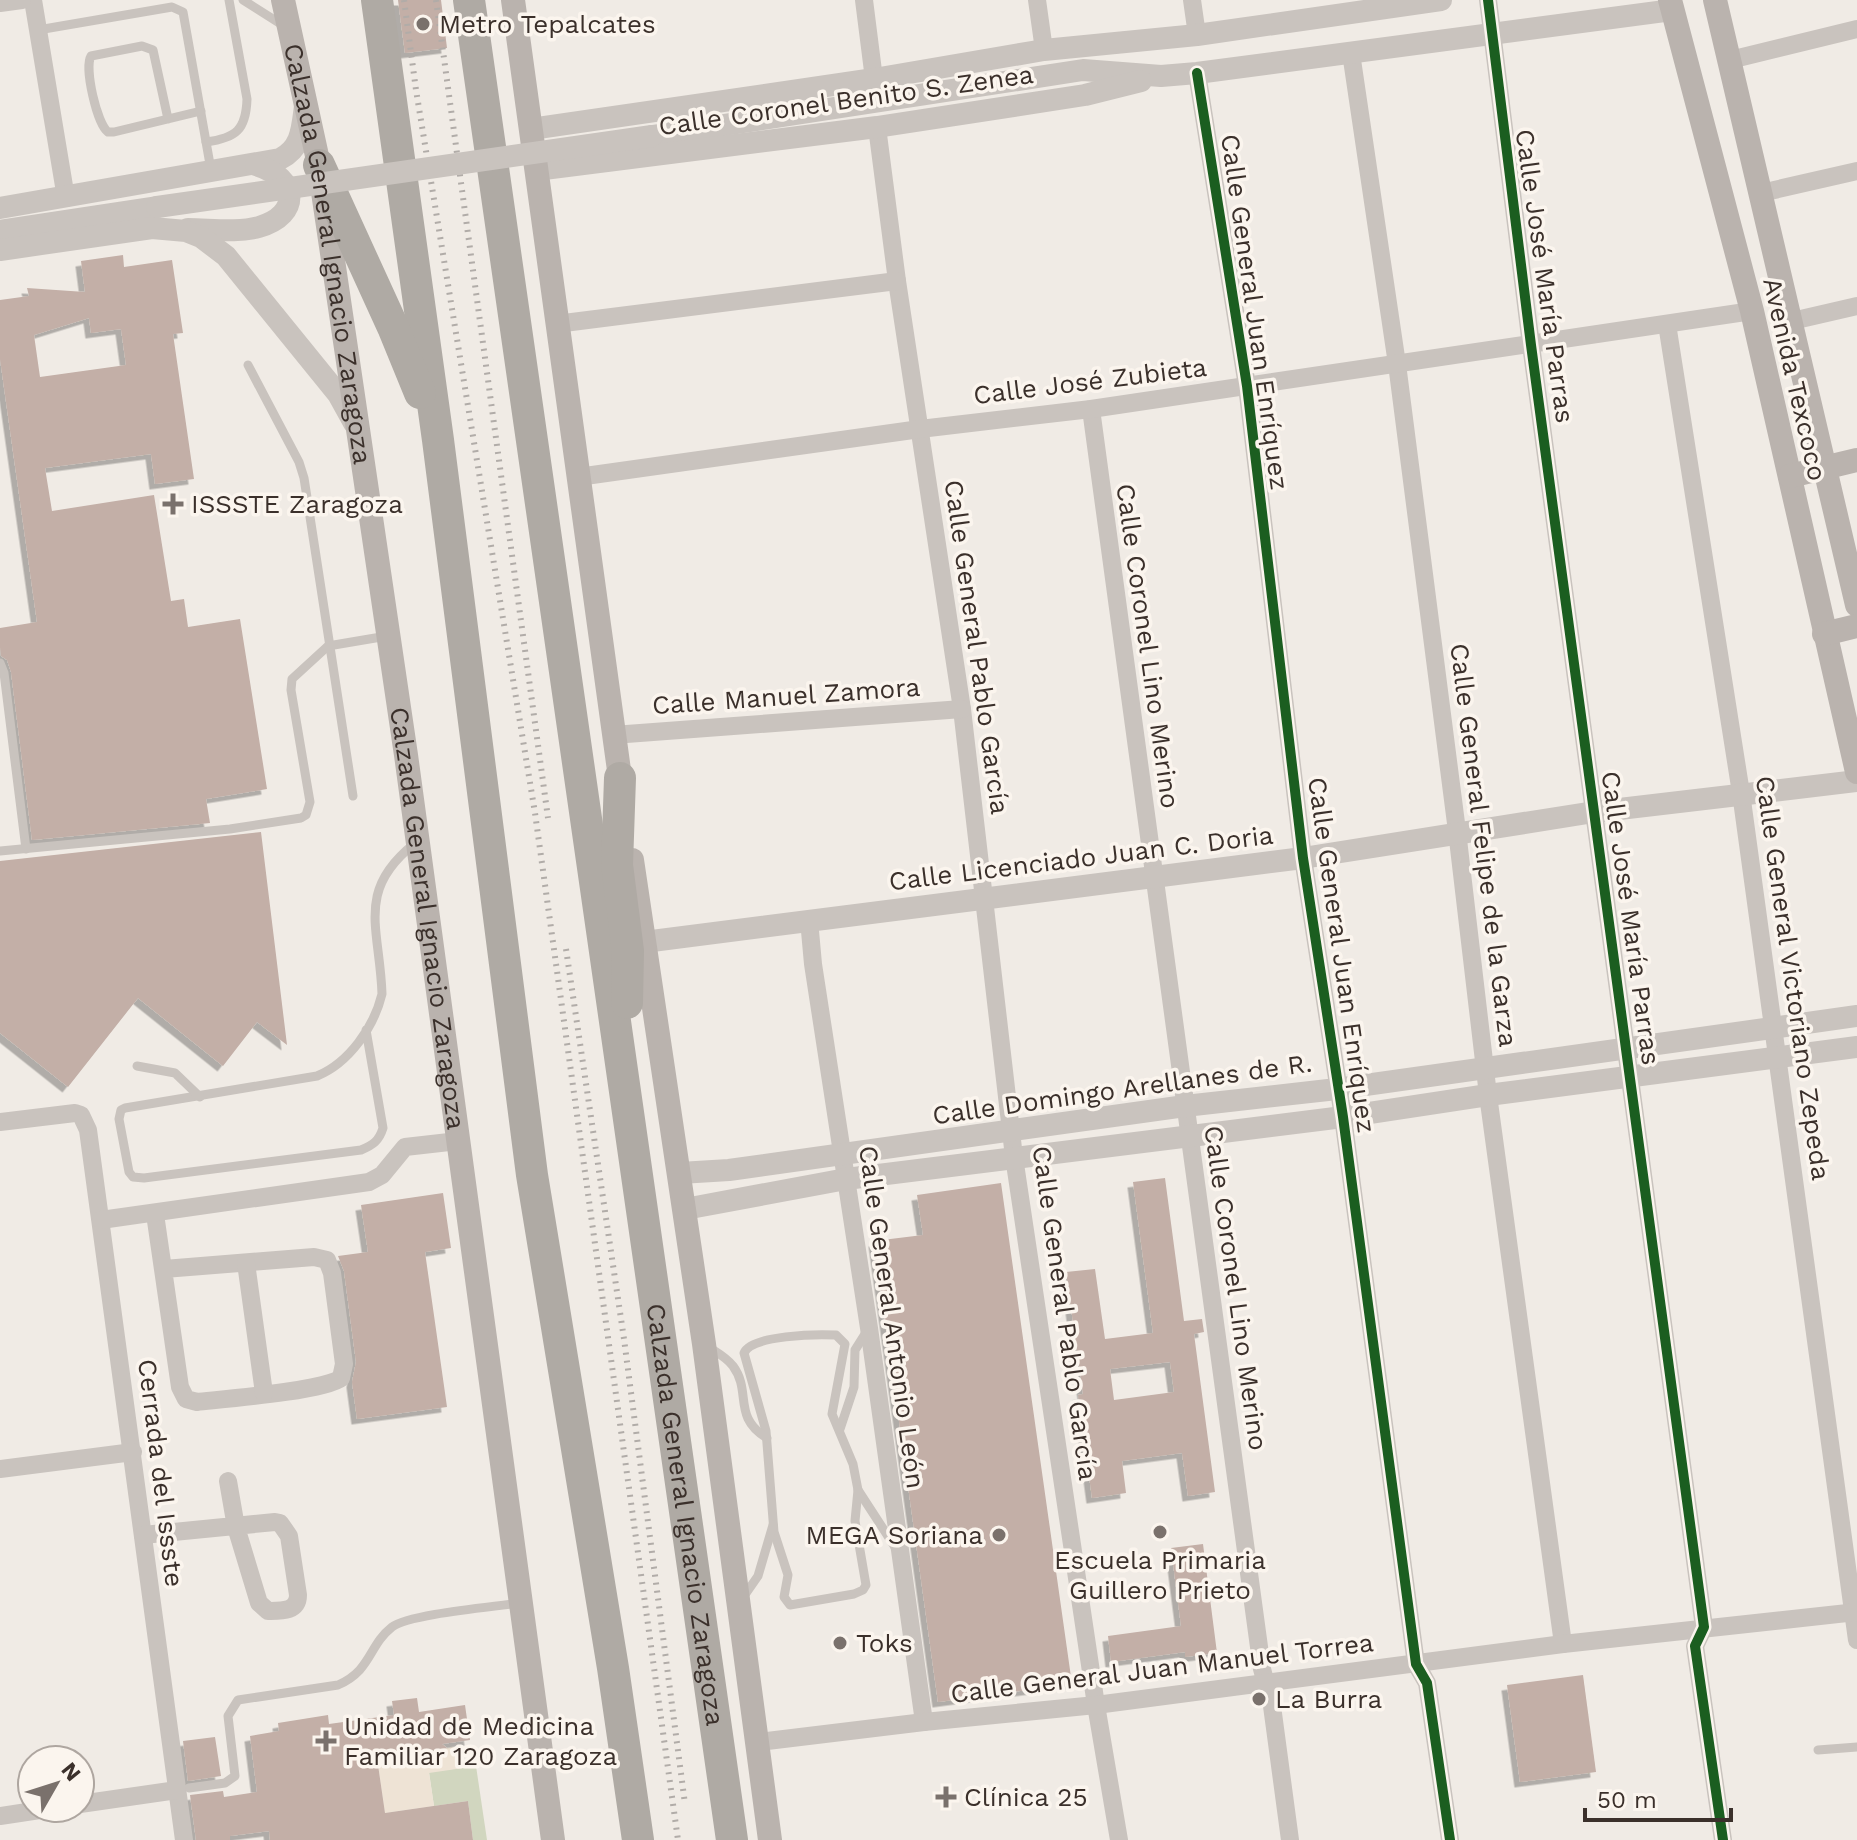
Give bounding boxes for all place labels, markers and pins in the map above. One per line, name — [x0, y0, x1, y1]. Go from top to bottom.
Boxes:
place label: Metro Tepalcates — [439, 9, 656, 39]
marker: Metro Tepalcates — [414, 15, 432, 33]
place label: ISSSTE Zaragoza — [191, 489, 403, 519]
marker: ISSSTE Zaragoza — [162, 493, 184, 515]
place label: MEGA Soriana — [805, 1520, 983, 1550]
marker: Escuela Primaria Guillero Prieto — [1151, 1523, 1169, 1541]
marker: MEGA Soriana — [990, 1526, 1008, 1544]
place label: Escuela Primaria Guillero Prieto — [1054, 1545, 1266, 1605]
place label: Toks — [856, 1628, 913, 1658]
marker: Toks — [831, 1634, 849, 1652]
place label: La Burra — [1275, 1684, 1382, 1714]
marker: La Burra — [1250, 1690, 1268, 1708]
place label: Unidad de Medicina Familiar 120 Zaragoza — [344, 1711, 617, 1771]
marker: Unidad de Medicina Familiar 120 Zaragoza — [315, 1730, 337, 1752]
place label: Clínica 25 — [964, 1782, 1088, 1812]
marker: Clínica 25 — [935, 1786, 957, 1808]

